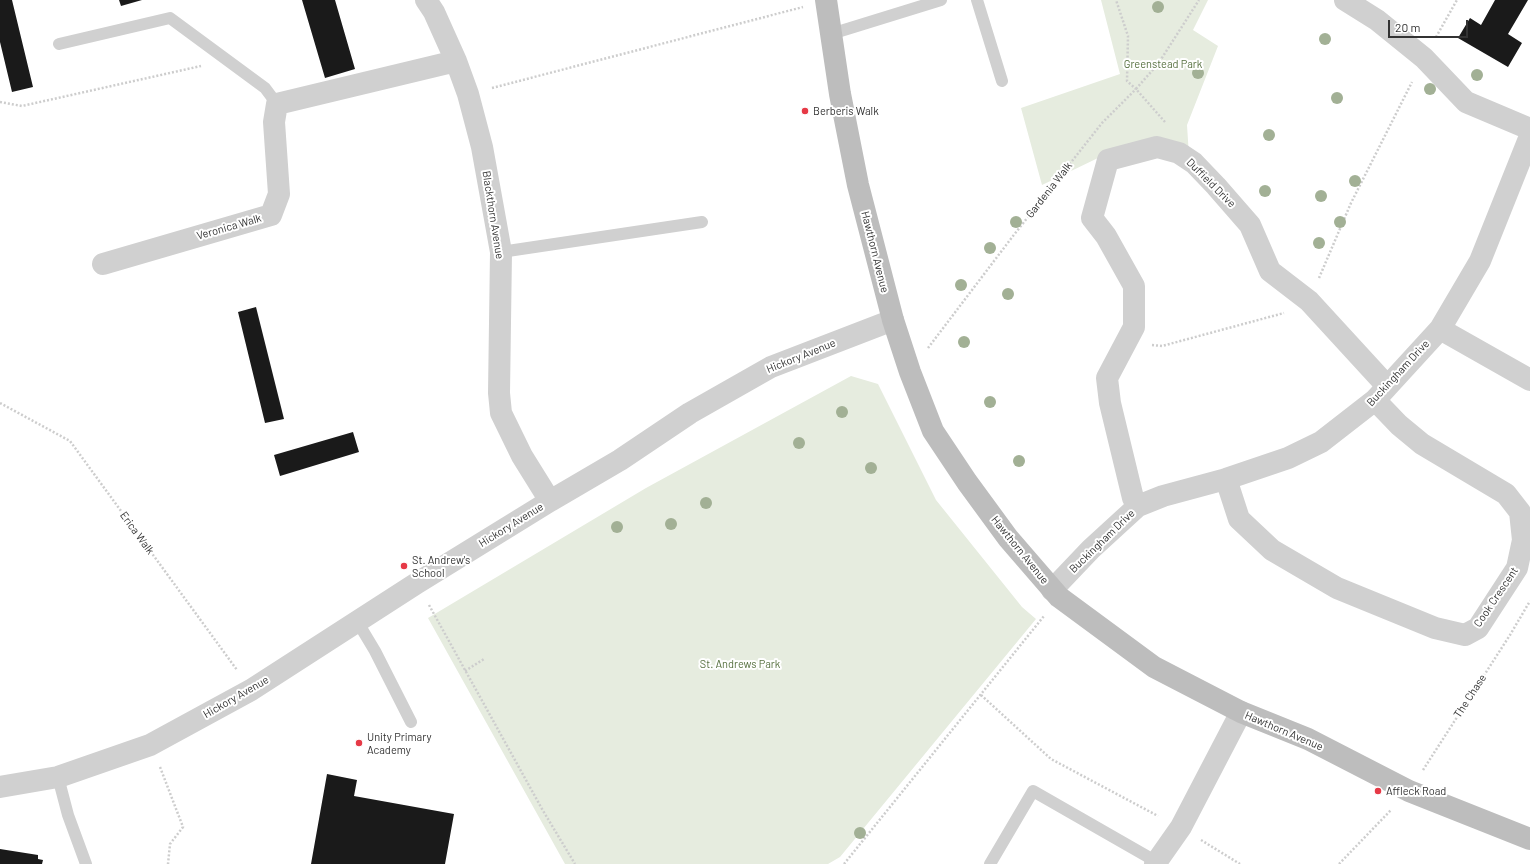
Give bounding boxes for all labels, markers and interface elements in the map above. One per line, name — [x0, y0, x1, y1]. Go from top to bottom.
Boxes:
scale bar — [1390, 12, 1470, 38]
text: 20 m — [1395, 20, 1421, 34]
park label: Greenstead Park — [1124, 57, 1202, 71]
place label: Berberis Walk — [813, 104, 879, 118]
marker: Berberis Walk — [800, 106, 810, 116]
street label: Duffield Drive — [1184, 156, 1238, 210]
street label: Gardenia Walk — [1023, 159, 1075, 221]
street label: Blackthorn Avenue — [480, 170, 506, 260]
street label: Hawthorn Avenue — [858, 210, 892, 294]
street label: Veronica Walk — [195, 211, 263, 243]
street label: Hickory Avenue — [764, 336, 838, 376]
street label: Buckingham Drive — [1364, 337, 1432, 409]
street label: Hickory Avenue — [476, 500, 546, 550]
street label: Buckingham Drive — [1067, 506, 1137, 576]
street label: Erica Walk — [117, 509, 157, 557]
street label: Hawthorn Avenue — [989, 513, 1051, 587]
place label: St. Andrew's School — [412, 553, 470, 579]
marker: St. Andrew's School — [399, 561, 409, 571]
street label: Cook Crescent — [1471, 564, 1521, 630]
park label: St. Andrews Park — [700, 657, 780, 671]
street label: The Chase — [1451, 672, 1489, 720]
street label: Hickory Avenue — [201, 673, 271, 721]
street label: Hawthorn Avenue — [1243, 709, 1325, 753]
place label: Unity Primary Academy — [367, 730, 432, 756]
marker: Unity Primary Academy — [354, 738, 364, 748]
place label: Affleck Road — [1386, 784, 1446, 798]
marker: Affleck Road — [1373, 786, 1383, 796]

